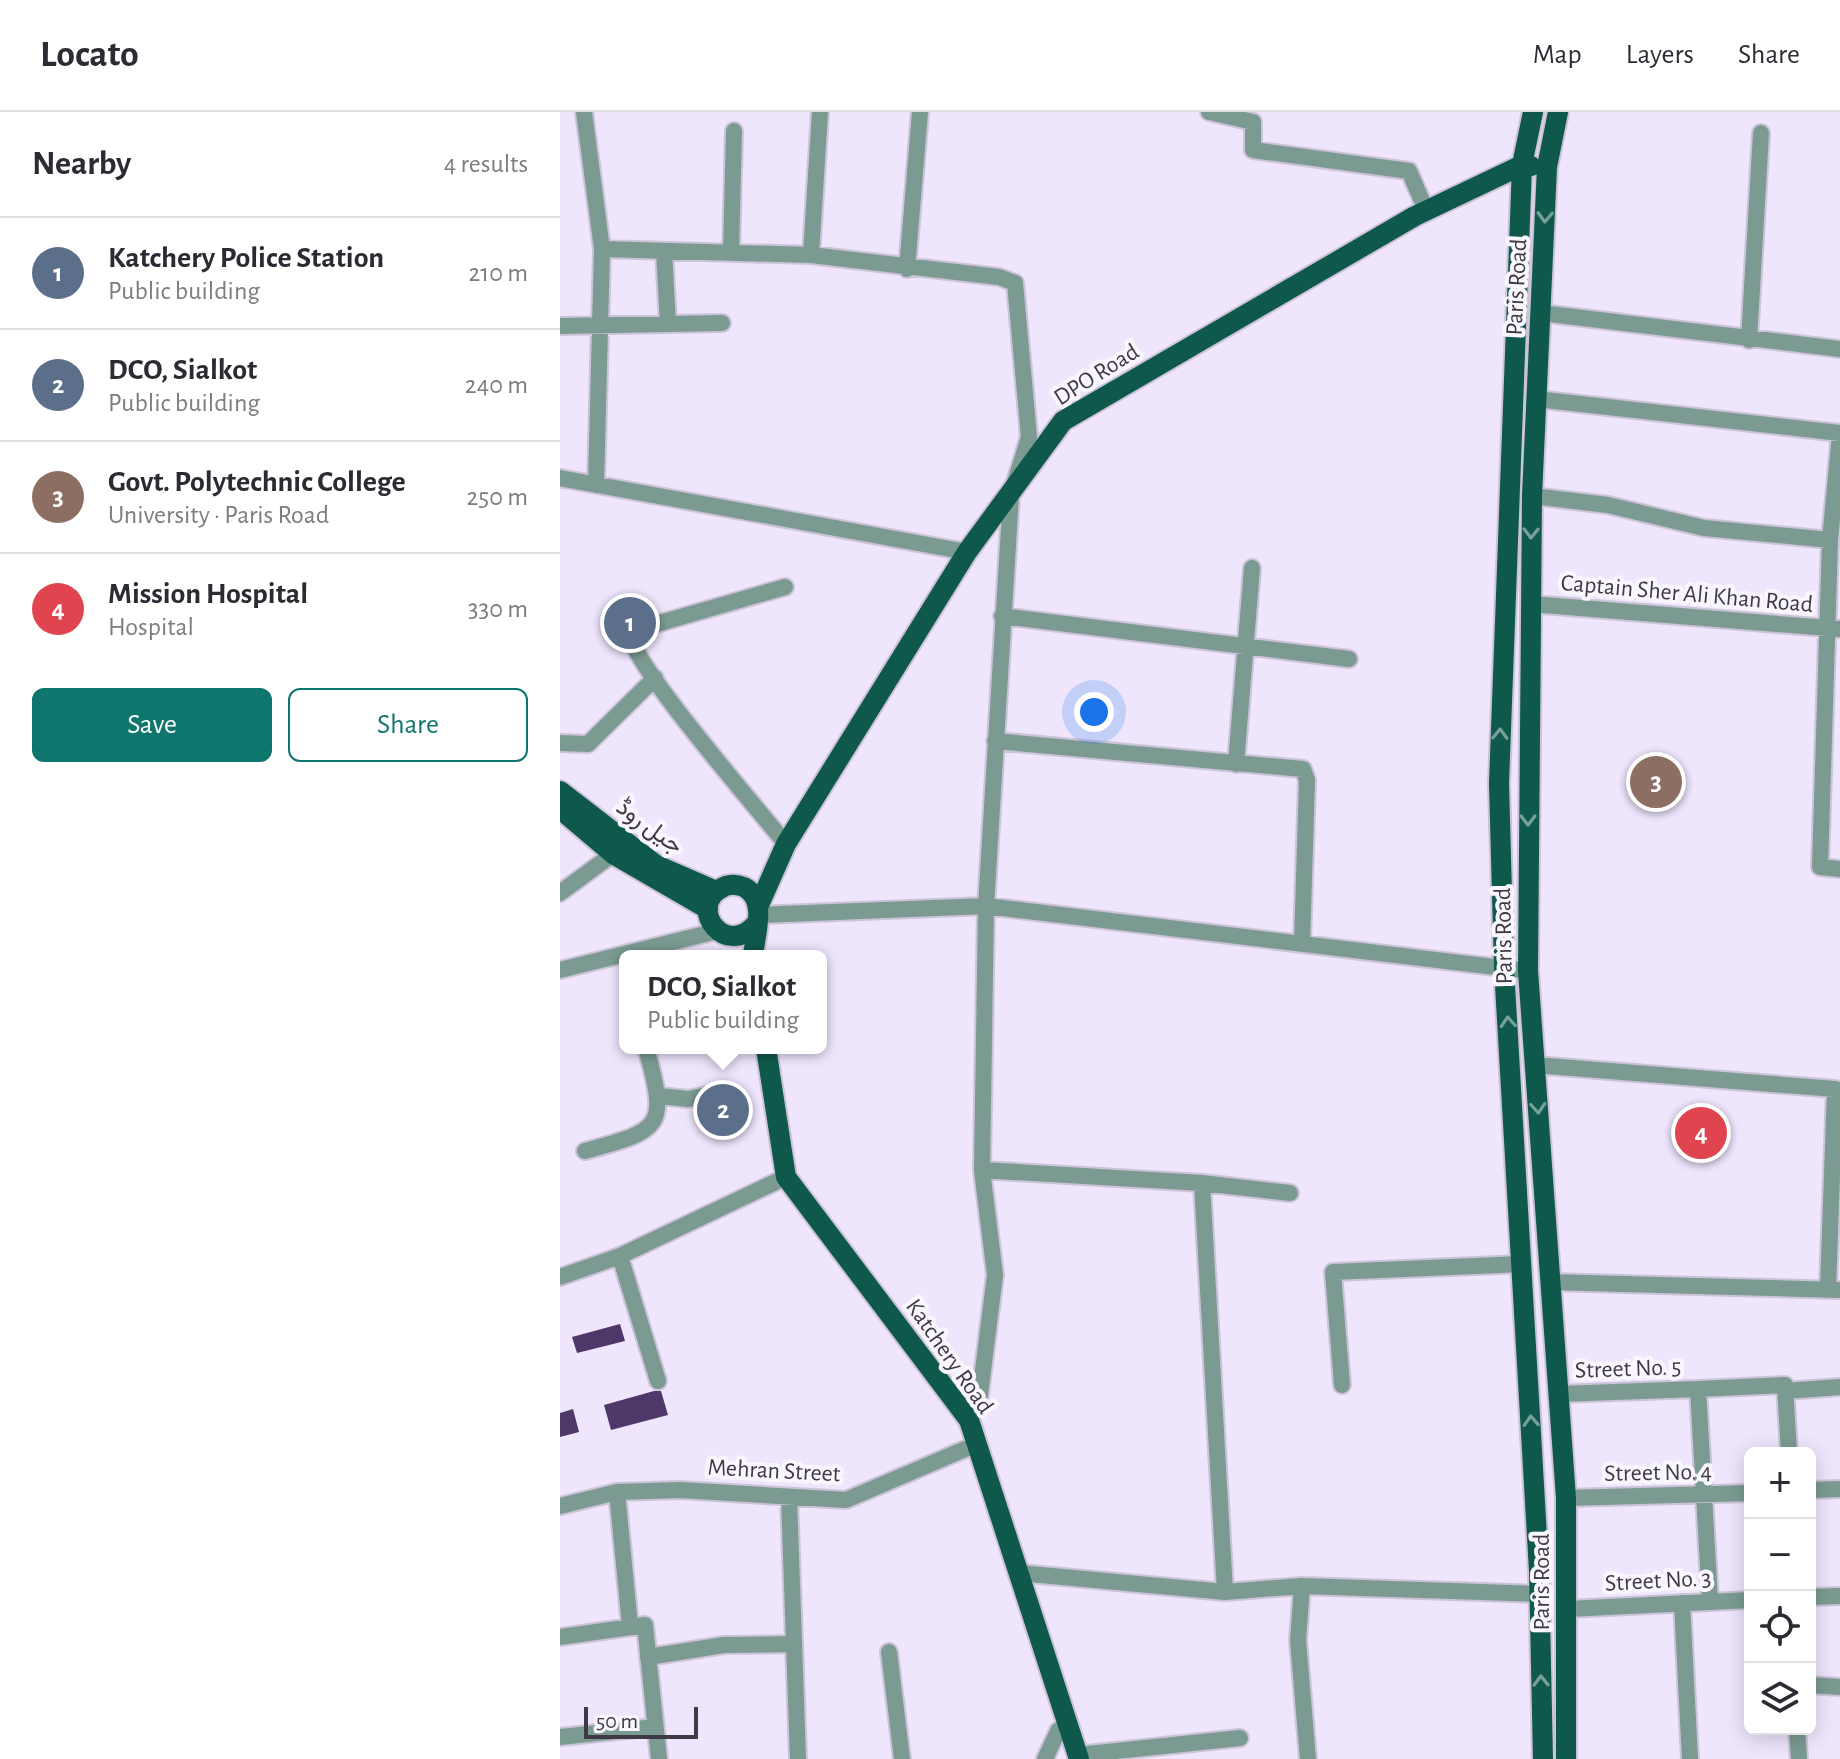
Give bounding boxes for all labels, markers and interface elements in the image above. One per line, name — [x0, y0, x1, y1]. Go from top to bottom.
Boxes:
text: Locato — [40, 36, 139, 74]
text: Map — [1533, 41, 1582, 69]
text: Layers — [1626, 41, 1694, 69]
text: Share — [1738, 41, 1800, 69]
text: Nearby — [32, 147, 131, 181]
text: 4 results — [444, 151, 528, 177]
one-way arrow — [1536, 211, 1553, 224]
street label: Paris Road — [1502, 238, 1532, 336]
text: Katchery Police Station — [108, 243, 384, 273]
text: 1 — [53, 260, 63, 286]
text: 210 m — [468, 260, 528, 286]
text: Public building — [108, 278, 260, 304]
street label: DPO Road — [1050, 340, 1143, 410]
text: DCO, Sialkot — [108, 355, 257, 385]
text: 2 — [52, 372, 64, 398]
text: 240 m — [465, 372, 528, 398]
text: Public building — [108, 390, 260, 416]
text: Govt. Polytechnic College — [108, 467, 406, 497]
text: 3 — [52, 484, 64, 510]
text: 250 m — [466, 484, 528, 510]
text: University · Paris Road — [108, 502, 329, 528]
one-way arrow — [1523, 527, 1540, 540]
street label: Captain Sher Ali Khan Road — [1560, 571, 1814, 617]
text: Mission Hospital — [108, 579, 308, 609]
pin: 1 — [604, 593, 656, 653]
text: 4 — [51, 596, 65, 622]
text: 330 m — [468, 596, 528, 622]
text: Hospital — [108, 614, 194, 640]
button: Save — [32, 688, 272, 762]
button: Share — [288, 688, 528, 762]
your location — [1074, 692, 1114, 732]
one-way arrow — [1492, 727, 1509, 740]
pin: 3 — [1630, 752, 1682, 812]
street label: جیل روڈ — [611, 794, 688, 860]
one-way arrow — [1519, 814, 1537, 827]
street label: Paris Road — [1491, 887, 1517, 985]
popup — [619, 950, 827, 1054]
text: DCO, Sialkot — [647, 972, 796, 1002]
text: Public building — [647, 1007, 799, 1033]
one-way arrow — [1500, 1015, 1517, 1028]
pin: 2 — [697, 1080, 749, 1140]
one-way arrow — [1529, 1102, 1546, 1115]
pin: 4 — [1675, 1103, 1727, 1163]
street label: Katchery Road — [901, 1295, 997, 1418]
street label: Street No. 5 — [1574, 1355, 1682, 1383]
one-way arrow — [1523, 1414, 1540, 1427]
map controls — [1744, 1447, 1816, 1735]
button: + — [1744, 1447, 1816, 1519]
street label: Mehran Street — [707, 1456, 841, 1486]
street label: Street No. 4 — [1604, 1460, 1712, 1486]
button: − — [1744, 1519, 1816, 1591]
street label: Paris Road — [1530, 1534, 1554, 1630]
street label: Street No. 3 — [1604, 1566, 1712, 1596]
button: locate — [1744, 1591, 1816, 1663]
button: layers — [1744, 1663, 1816, 1735]
one-way arrow — [1533, 1674, 1550, 1687]
scale bar — [584, 1703, 698, 1739]
text: 50 m — [596, 1710, 638, 1732]

